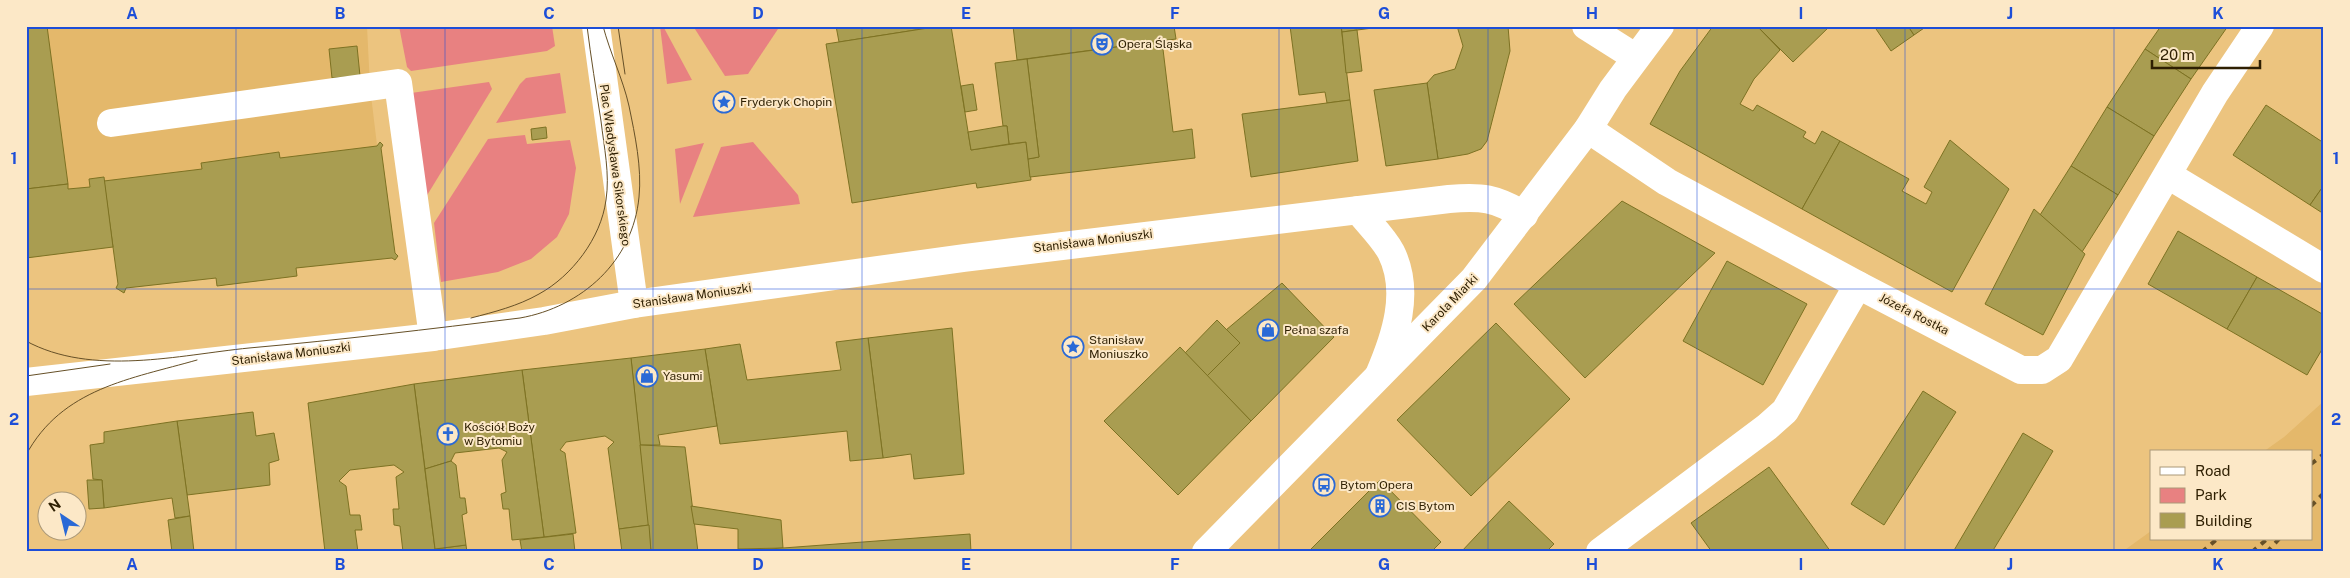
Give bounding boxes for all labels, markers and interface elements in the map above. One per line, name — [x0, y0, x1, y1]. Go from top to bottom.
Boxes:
text: A — [126, 4, 138, 23]
text: B — [335, 4, 346, 23]
text: C — [543, 4, 555, 23]
text: D — [752, 4, 764, 23]
text: E — [961, 4, 971, 23]
text: F — [1170, 4, 1180, 23]
text: G — [1378, 4, 1390, 23]
text: H — [1586, 4, 1598, 23]
text: I — [1799, 4, 1803, 23]
text: J — [2007, 4, 2013, 23]
text: K — [2212, 4, 2224, 23]
theatre icon: Opera Śląska — [1090, 32, 1114, 56]
place label: Opera Śląska — [1118, 37, 1192, 51]
scale bar — [2152, 38, 2260, 70]
text: 20 m — [2160, 46, 2195, 63]
street label: Plac Władysława Sikorskiego — [597, 83, 633, 247]
place icon: Fryderyk Chopin — [712, 90, 736, 114]
place label: Fryderyk Chopin — [740, 95, 832, 109]
text: 1 — [11, 149, 17, 168]
text: 1 — [2333, 149, 2339, 168]
street label: Stanisława Moniuszki — [1033, 227, 1153, 255]
street label: Karola Miarki — [1419, 272, 1481, 334]
street label: Stanisława Moniuszki — [632, 281, 752, 311]
street label: Józefa Rostka — [1877, 290, 1951, 338]
shop icon: Pełna szafa — [1256, 318, 1280, 342]
place label: Pełna szafa — [1284, 323, 1349, 337]
place label: Stanisław Moniuszko — [1089, 333, 1148, 361]
place icon: Stanisław Moniuszko — [1061, 335, 1085, 359]
street label: Stanisława Moniuszki — [231, 340, 351, 368]
shop icon: Yasumi — [635, 364, 659, 388]
place label: Yasumi — [663, 369, 703, 383]
text: 2 — [9, 410, 19, 429]
text: 2 — [2331, 410, 2341, 429]
place label: Kościół Boży w Bytomiu — [464, 420, 535, 448]
church icon: Kościół Boży w Bytomiu — [436, 422, 460, 446]
legend — [2150, 450, 2312, 540]
text: Road — [2195, 462, 2231, 479]
bus stop icon: Bytom Opera — [1312, 473, 1336, 497]
place label: Bytom Opera — [1340, 478, 1413, 492]
text: Park — [2195, 486, 2227, 503]
north arrow — [38, 490, 88, 540]
building icon: CIS Bytom — [1368, 494, 1392, 518]
text: N — [45, 496, 64, 515]
place label: CIS Bytom — [1396, 499, 1455, 513]
text: Building — [2195, 512, 2253, 529]
text: A — [126, 555, 138, 574]
text: B — [335, 555, 346, 574]
text: C — [543, 555, 555, 574]
text: D — [752, 555, 764, 574]
text: E — [961, 555, 971, 574]
text: F — [1170, 555, 1180, 574]
text: G — [1378, 555, 1390, 574]
text: H — [1586, 555, 1598, 574]
text: I — [1799, 555, 1803, 574]
text: J — [2007, 555, 2013, 574]
text: K — [2212, 555, 2224, 574]

